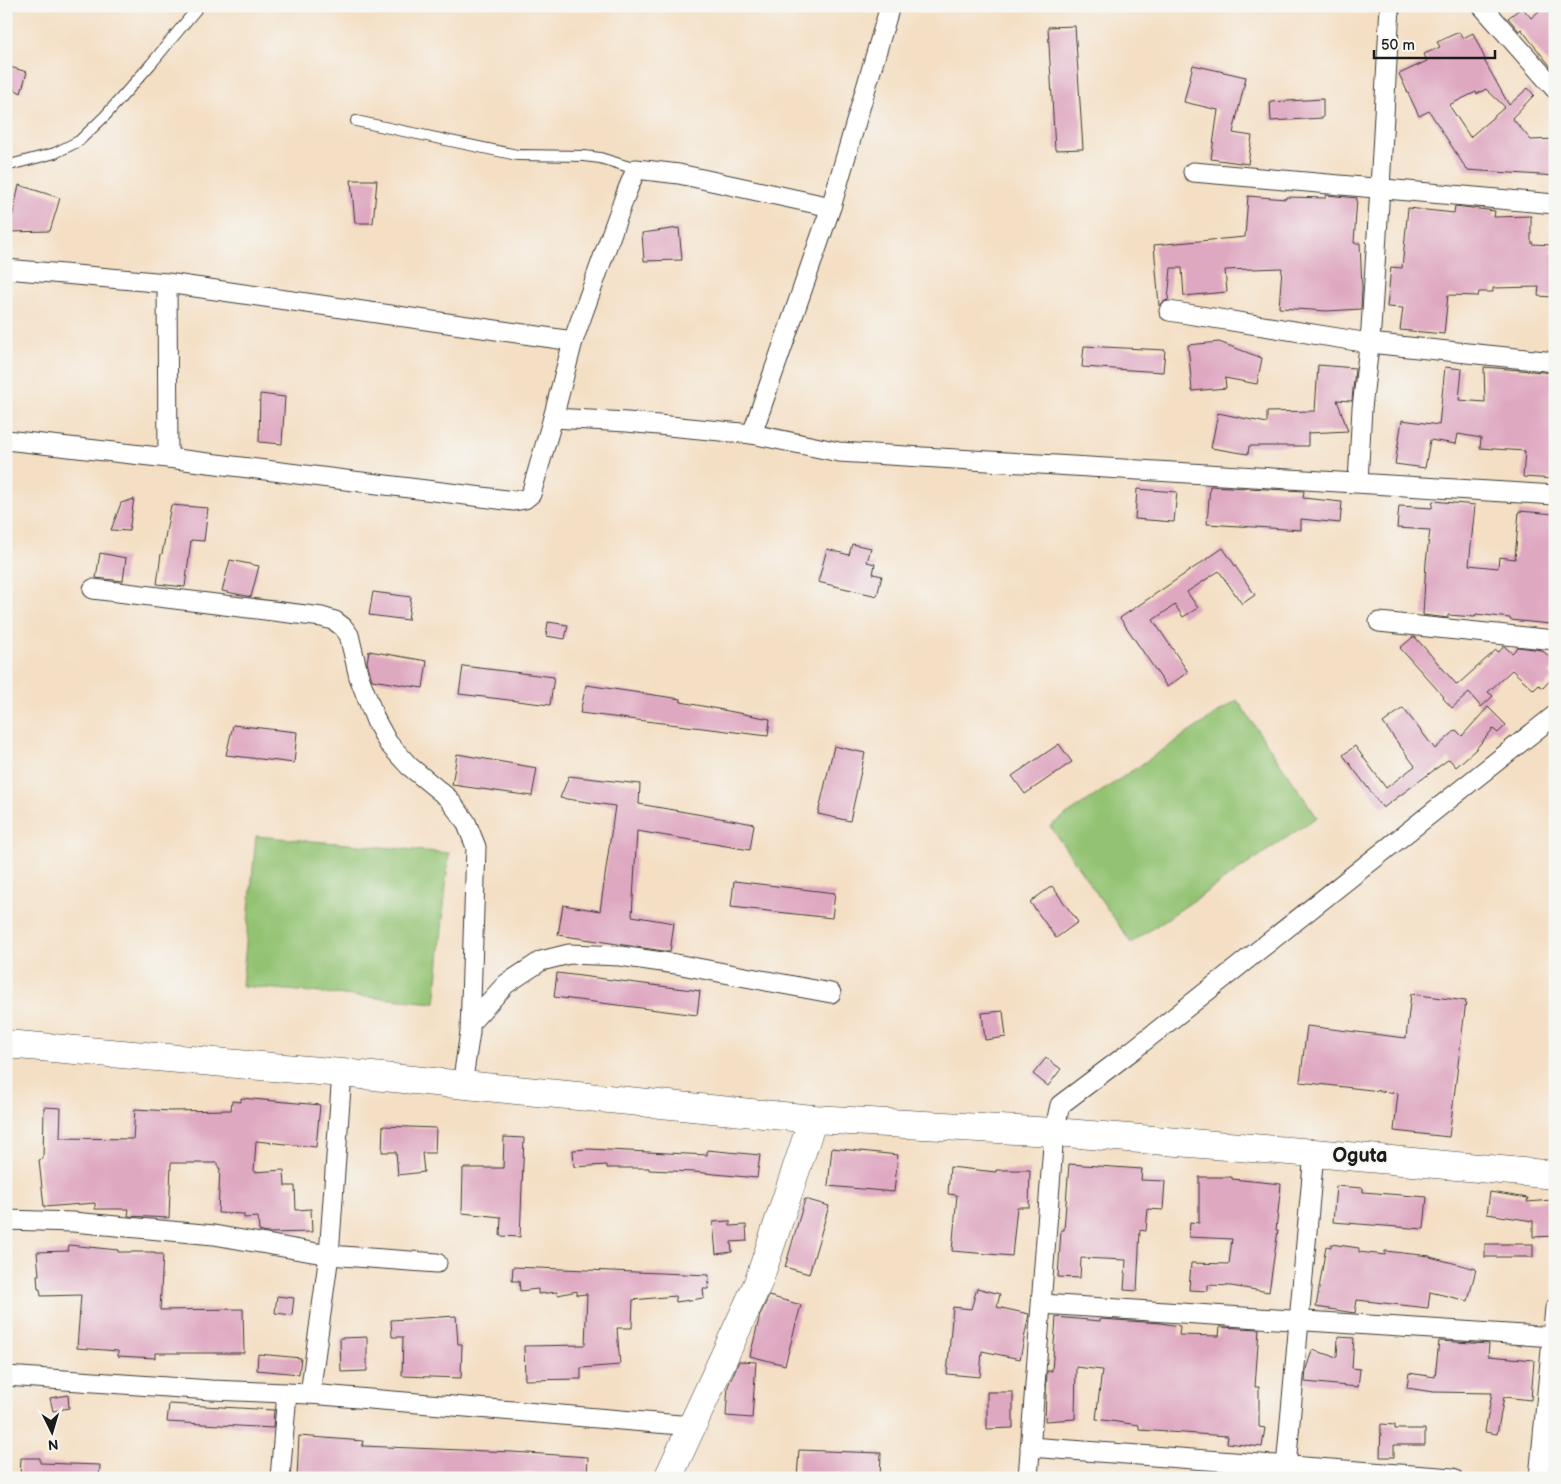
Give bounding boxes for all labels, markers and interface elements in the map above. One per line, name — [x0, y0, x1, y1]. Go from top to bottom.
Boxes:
scale bar — [1374, 28, 1495, 60]
text: 50 m — [1381, 36, 1415, 55]
district label: Oguta — [1332, 1144, 1388, 1168]
north arrow — [28, 1406, 78, 1456]
text: N — [47, 1436, 59, 1453]

